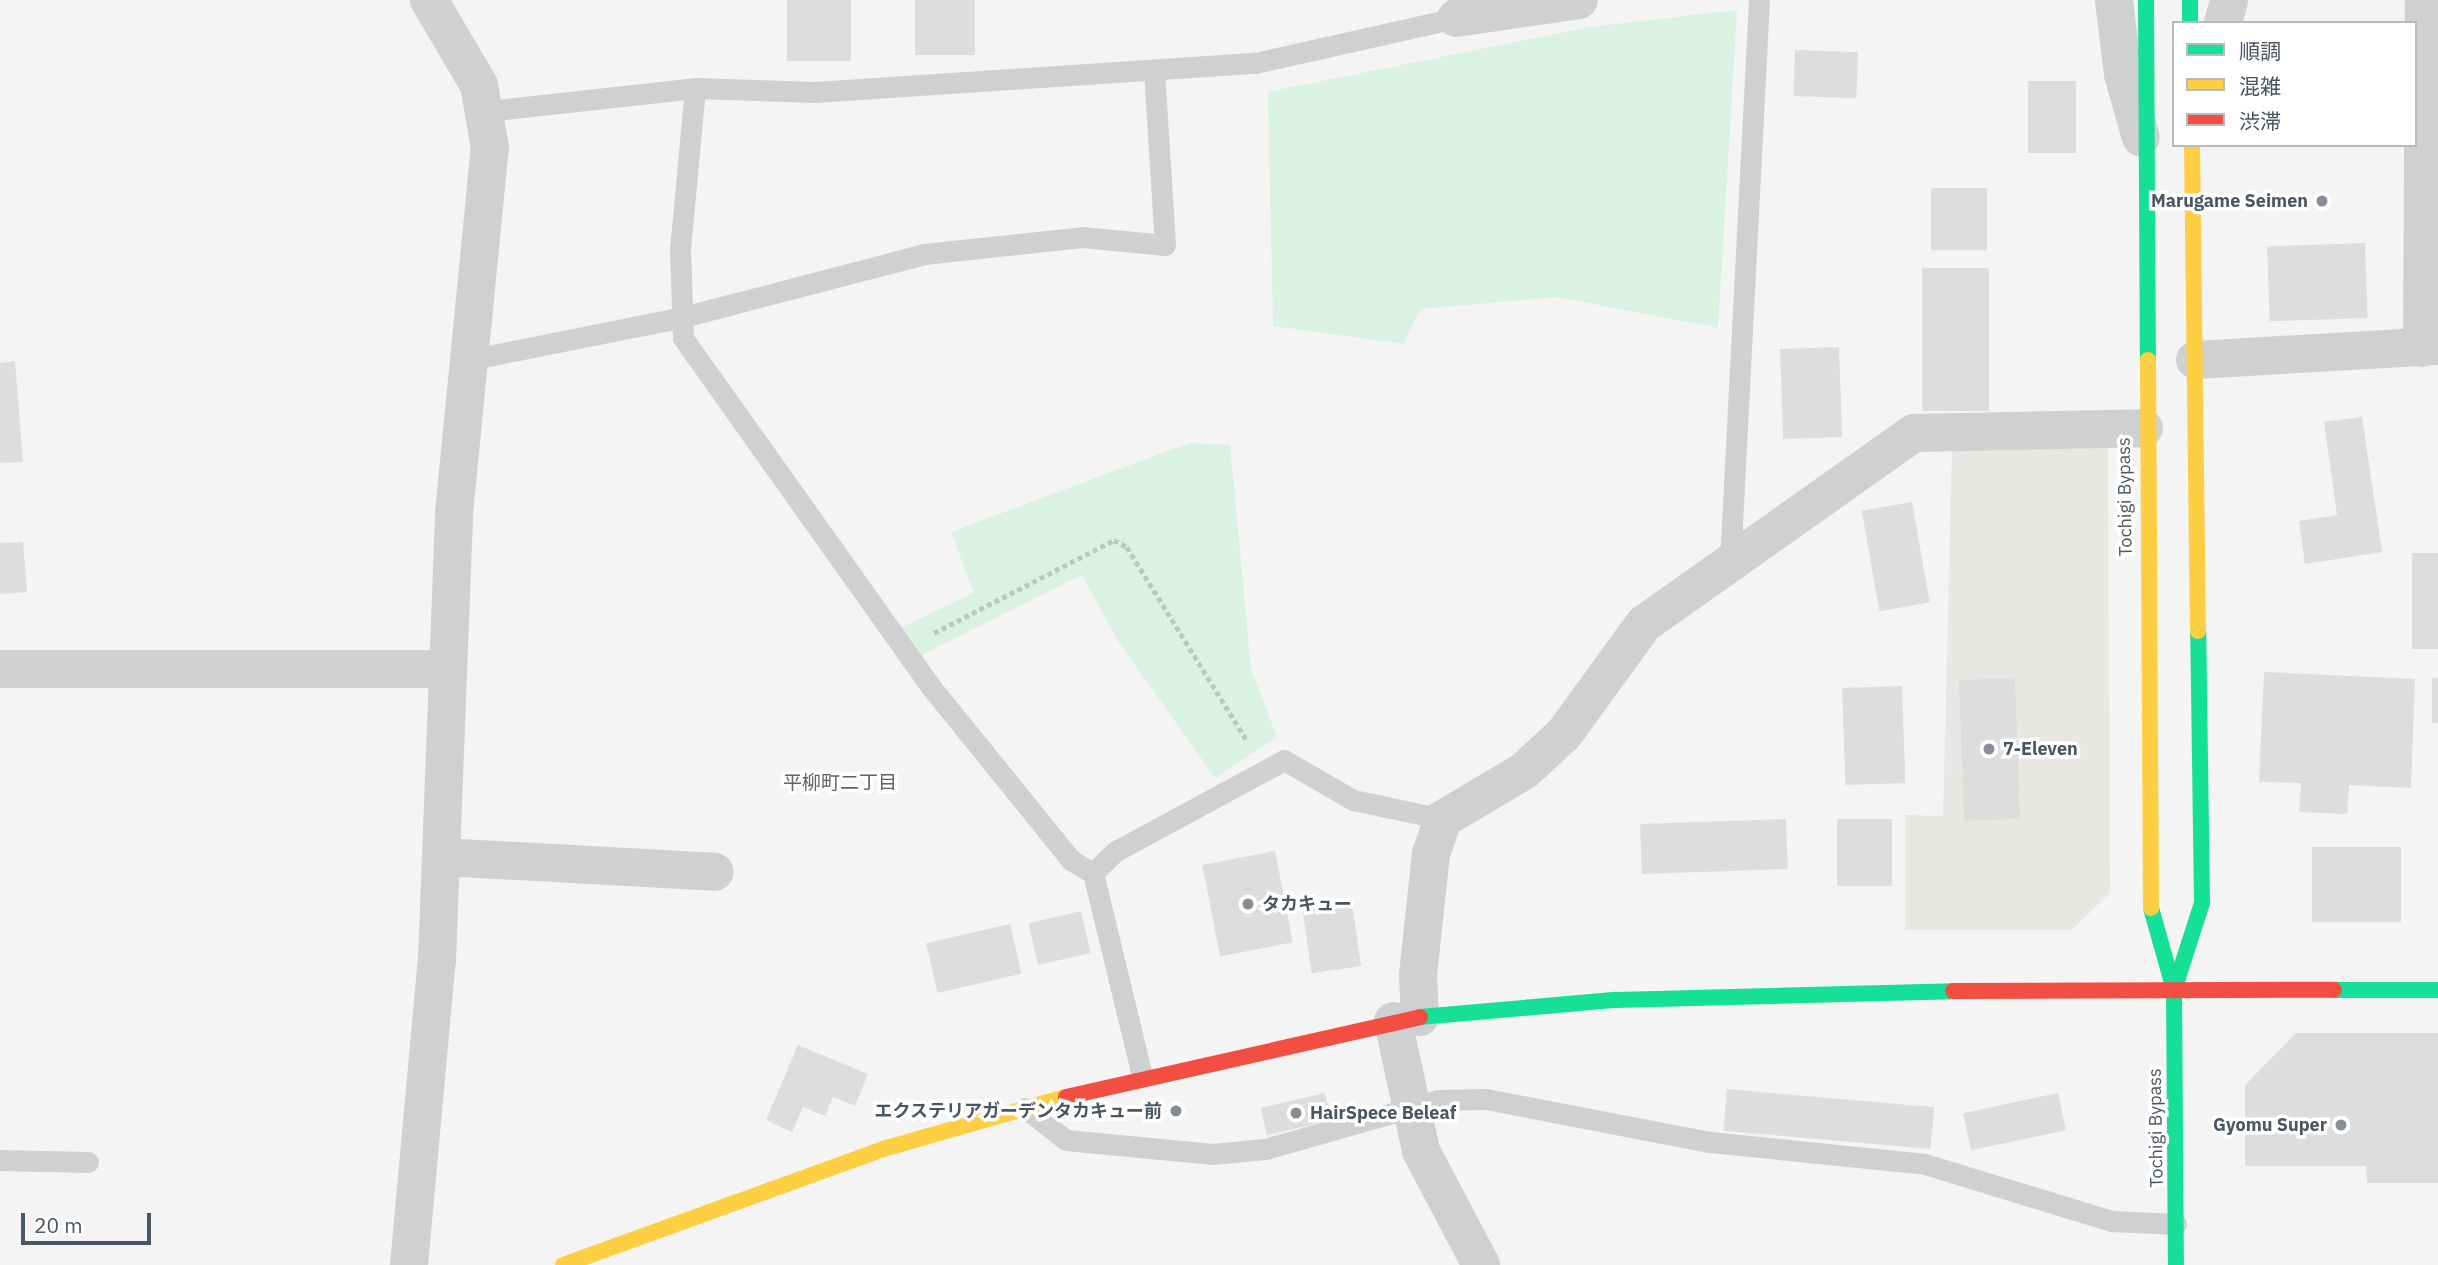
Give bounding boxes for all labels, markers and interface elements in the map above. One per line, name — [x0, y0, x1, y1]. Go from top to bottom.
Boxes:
legend — [2172, 21, 2417, 147]
text: 順調 — [2239, 37, 2281, 65]
text: 混雑 — [2239, 72, 2281, 100]
text: 渋滞 — [2239, 107, 2281, 135]
place label: Marugame Seimen — [2151, 190, 2308, 212]
marker: Marugame Seimen — [2314, 193, 2330, 209]
street label: Tochigi Bypass — [2113, 437, 2137, 557]
place label: 7-Eleven — [2003, 738, 2078, 760]
marker: 7-Eleven — [1981, 741, 1997, 757]
district label: 平柳町二丁目 — [783, 772, 897, 794]
place label: タカキュー — [1262, 893, 1352, 915]
marker: タカキュー — [1240, 896, 1256, 912]
street label: Tochigi Bypass — [2144, 1068, 2168, 1188]
place label: エクステリアガーデンタカキュー前 — [874, 1100, 1162, 1122]
place label: HairSpece Beleaf — [1310, 1102, 1456, 1124]
marker: エクステリアガーデンタカキュー前 — [1168, 1103, 1184, 1119]
marker: HairSpece Beleaf — [1288, 1105, 1304, 1121]
place label: Gyomu Super — [2213, 1114, 2327, 1136]
marker: Gyomu Super — [2333, 1117, 2349, 1133]
scale bar — [24, 1198, 154, 1242]
text: 20 m — [34, 1211, 83, 1239]

